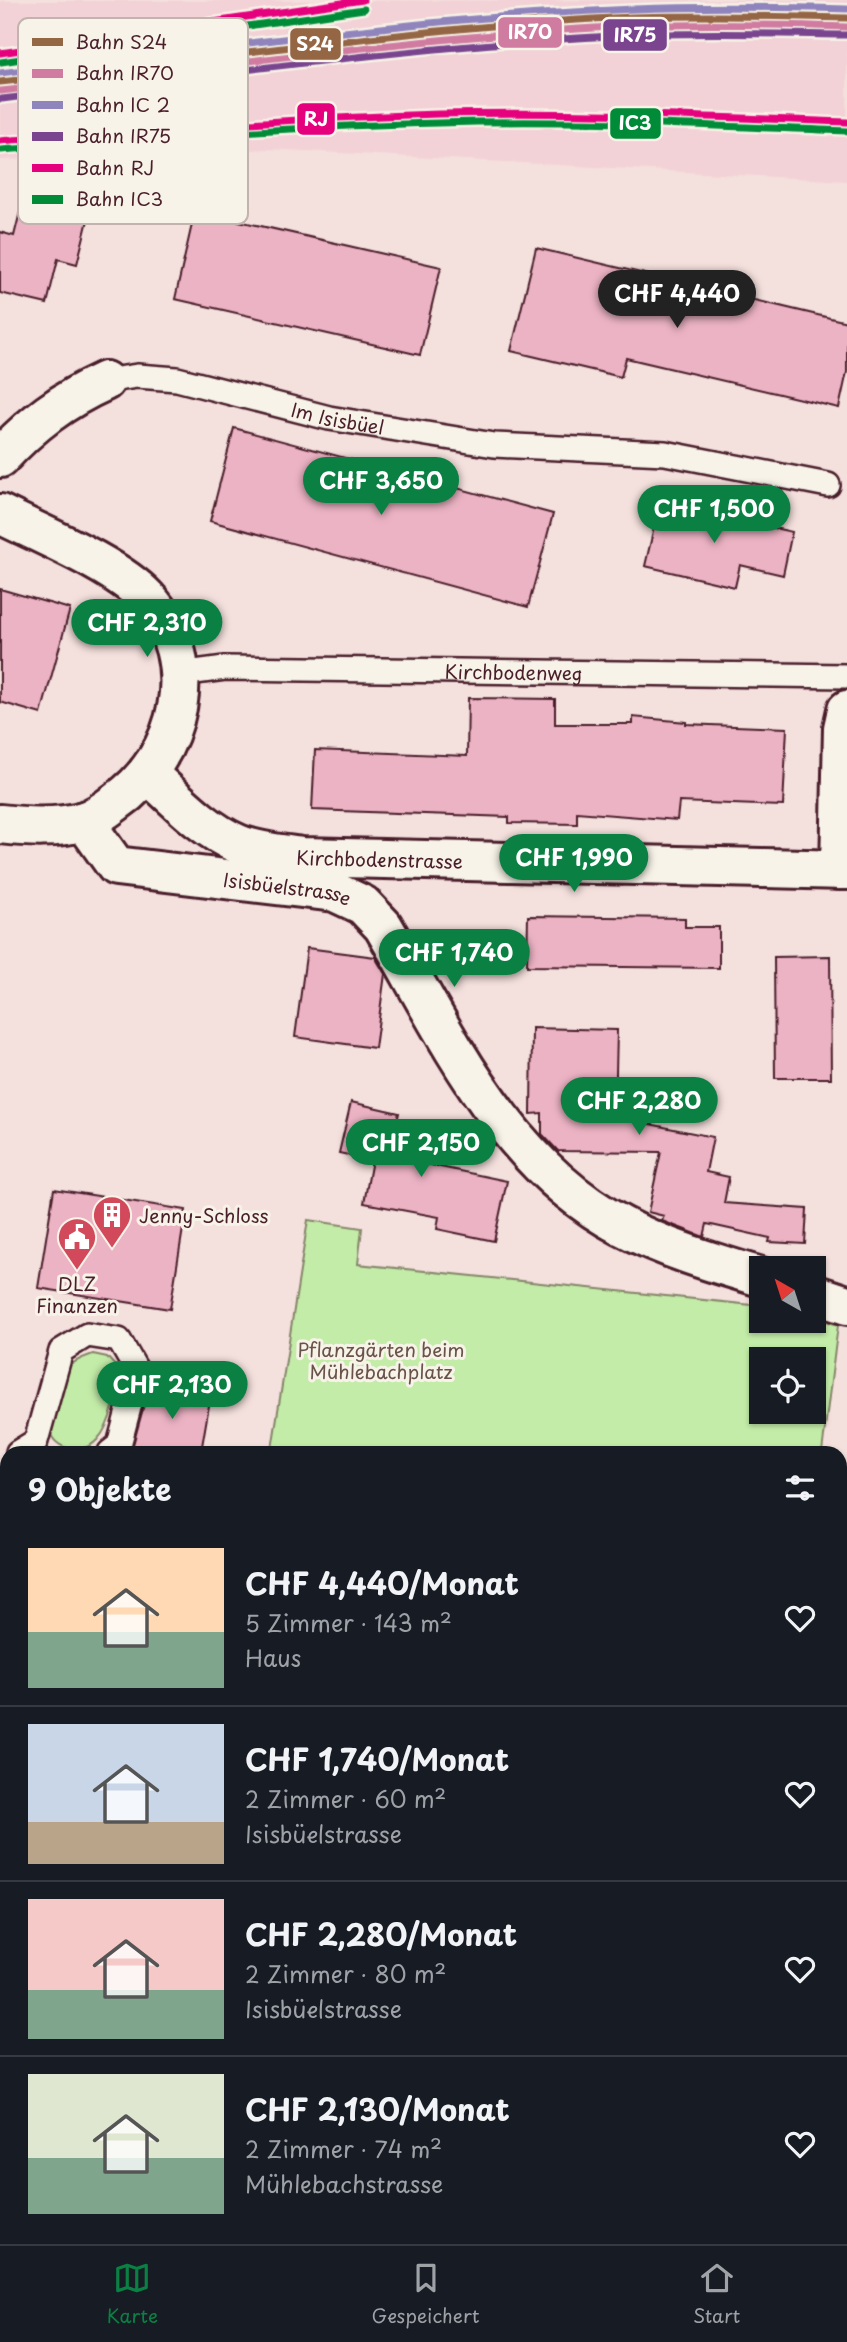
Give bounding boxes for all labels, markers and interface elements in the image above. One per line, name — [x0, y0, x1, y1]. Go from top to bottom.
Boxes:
line badge: IR70 — [497, 16, 563, 49]
text: IR70 — [508, 17, 552, 45]
legend — [18, 18, 248, 224]
line badge: IR75 — [602, 18, 668, 52]
text: IR75 — [613, 20, 657, 48]
text: Bahn S24 — [75, 27, 167, 55]
line badge: S24 — [289, 27, 342, 61]
text: S24 — [296, 29, 334, 57]
text: Bahn IR70 — [75, 58, 174, 86]
text: Bahn IC 2 — [75, 90, 170, 118]
line badge: RJ — [296, 102, 336, 136]
text: RJ — [304, 104, 328, 132]
line badge: IC3 — [609, 107, 662, 140]
text: IC3 — [619, 108, 651, 136]
text: Bahn IR75 — [75, 121, 171, 149]
text: Bahn RJ — [75, 153, 155, 181]
text: Bahn IC3 — [75, 184, 163, 212]
pin: CHF 4,440 — [597, 270, 757, 330]
text: CHF 4,440 — [614, 275, 740, 310]
street label: Im Isisbüel — [288, 395, 386, 441]
pin: CHF 3,650 — [301, 458, 461, 517]
text: CHF 3,650 — [319, 462, 443, 497]
pin: CHF 1,500 — [634, 486, 794, 545]
text: CHF 1,500 — [653, 490, 775, 525]
pin: CHF 2,310 — [67, 600, 227, 659]
text: CHF 2,310 — [87, 604, 207, 639]
street label: Kirchbodenweg — [445, 657, 583, 687]
pin: CHF 1,990 — [494, 834, 654, 894]
text: CHF 1,990 — [515, 839, 633, 874]
street label: Kirchbodenstrasse — [296, 843, 463, 875]
street label: Isisbüelstrasse — [222, 865, 356, 912]
pin: CHF 1,740 — [374, 930, 534, 989]
text: CHF 1,740 — [395, 934, 513, 969]
pin: CHF 2,280 — [559, 1078, 719, 1137]
text: CHF 2,280 — [577, 1082, 701, 1117]
pin: CHF 2,150 — [341, 1120, 501, 1179]
text: CHF 2,150 — [362, 1124, 480, 1159]
building icon: Jenny-Schloss — [91, 1194, 133, 1249]
place label: Jenny-Schloss — [139, 1201, 269, 1229]
public building icon: DLZ Finanzen — [56, 1216, 98, 1271]
north arrow — [749, 1256, 826, 1334]
map controls — [749, 1256, 826, 1424]
place label: DLZ Finanzen — [36, 1269, 118, 1319]
park label: Pflanzgärten beim Mühlebachplatz — [297, 1335, 465, 1385]
button: locate — [749, 1347, 826, 1424]
pin: CHF 2,130 — [92, 1362, 252, 1421]
text: CHF 2,130 — [113, 1366, 231, 1401]
text: 9 Objekte — [28, 1466, 172, 1511]
icon: filters — [781, 1469, 819, 1507]
text: CHF 4,440/Monat — [245, 1560, 519, 1605]
icon: home — [84, 1576, 168, 1660]
icon: heart — [781, 1599, 819, 1637]
text: 5 Zimmer · 143 m² — [245, 1605, 452, 1640]
text: Haus — [245, 1640, 301, 1675]
text: CHF 1,740/Monat — [245, 1736, 509, 1781]
icon: home — [84, 1752, 168, 1836]
icon: heart — [781, 1775, 819, 1813]
text: 2 Zimmer · 60 m² — [245, 1781, 446, 1816]
text: Isisbüelstrasse — [245, 1816, 402, 1851]
text: CHF 2,280/Monat — [245, 1911, 517, 1956]
icon: home — [84, 1927, 168, 2011]
icon: heart — [781, 1950, 819, 1988]
text: 2 Zimmer · 80 m² — [245, 1956, 446, 1991]
text: Isisbüelstrasse — [245, 1991, 402, 2026]
text: CHF 2,130/Monat — [245, 2086, 510, 2131]
icon: home — [84, 2102, 168, 2186]
icon: heart — [781, 2125, 819, 2163]
text: 2 Zimmer · 74 m² — [245, 2131, 442, 2166]
text: Mühlebachstrasse — [245, 2166, 443, 2201]
tab: Karte — [107, 2259, 158, 2329]
tab: Gespeichert — [372, 2259, 480, 2329]
tab: Start — [693, 2259, 740, 2329]

